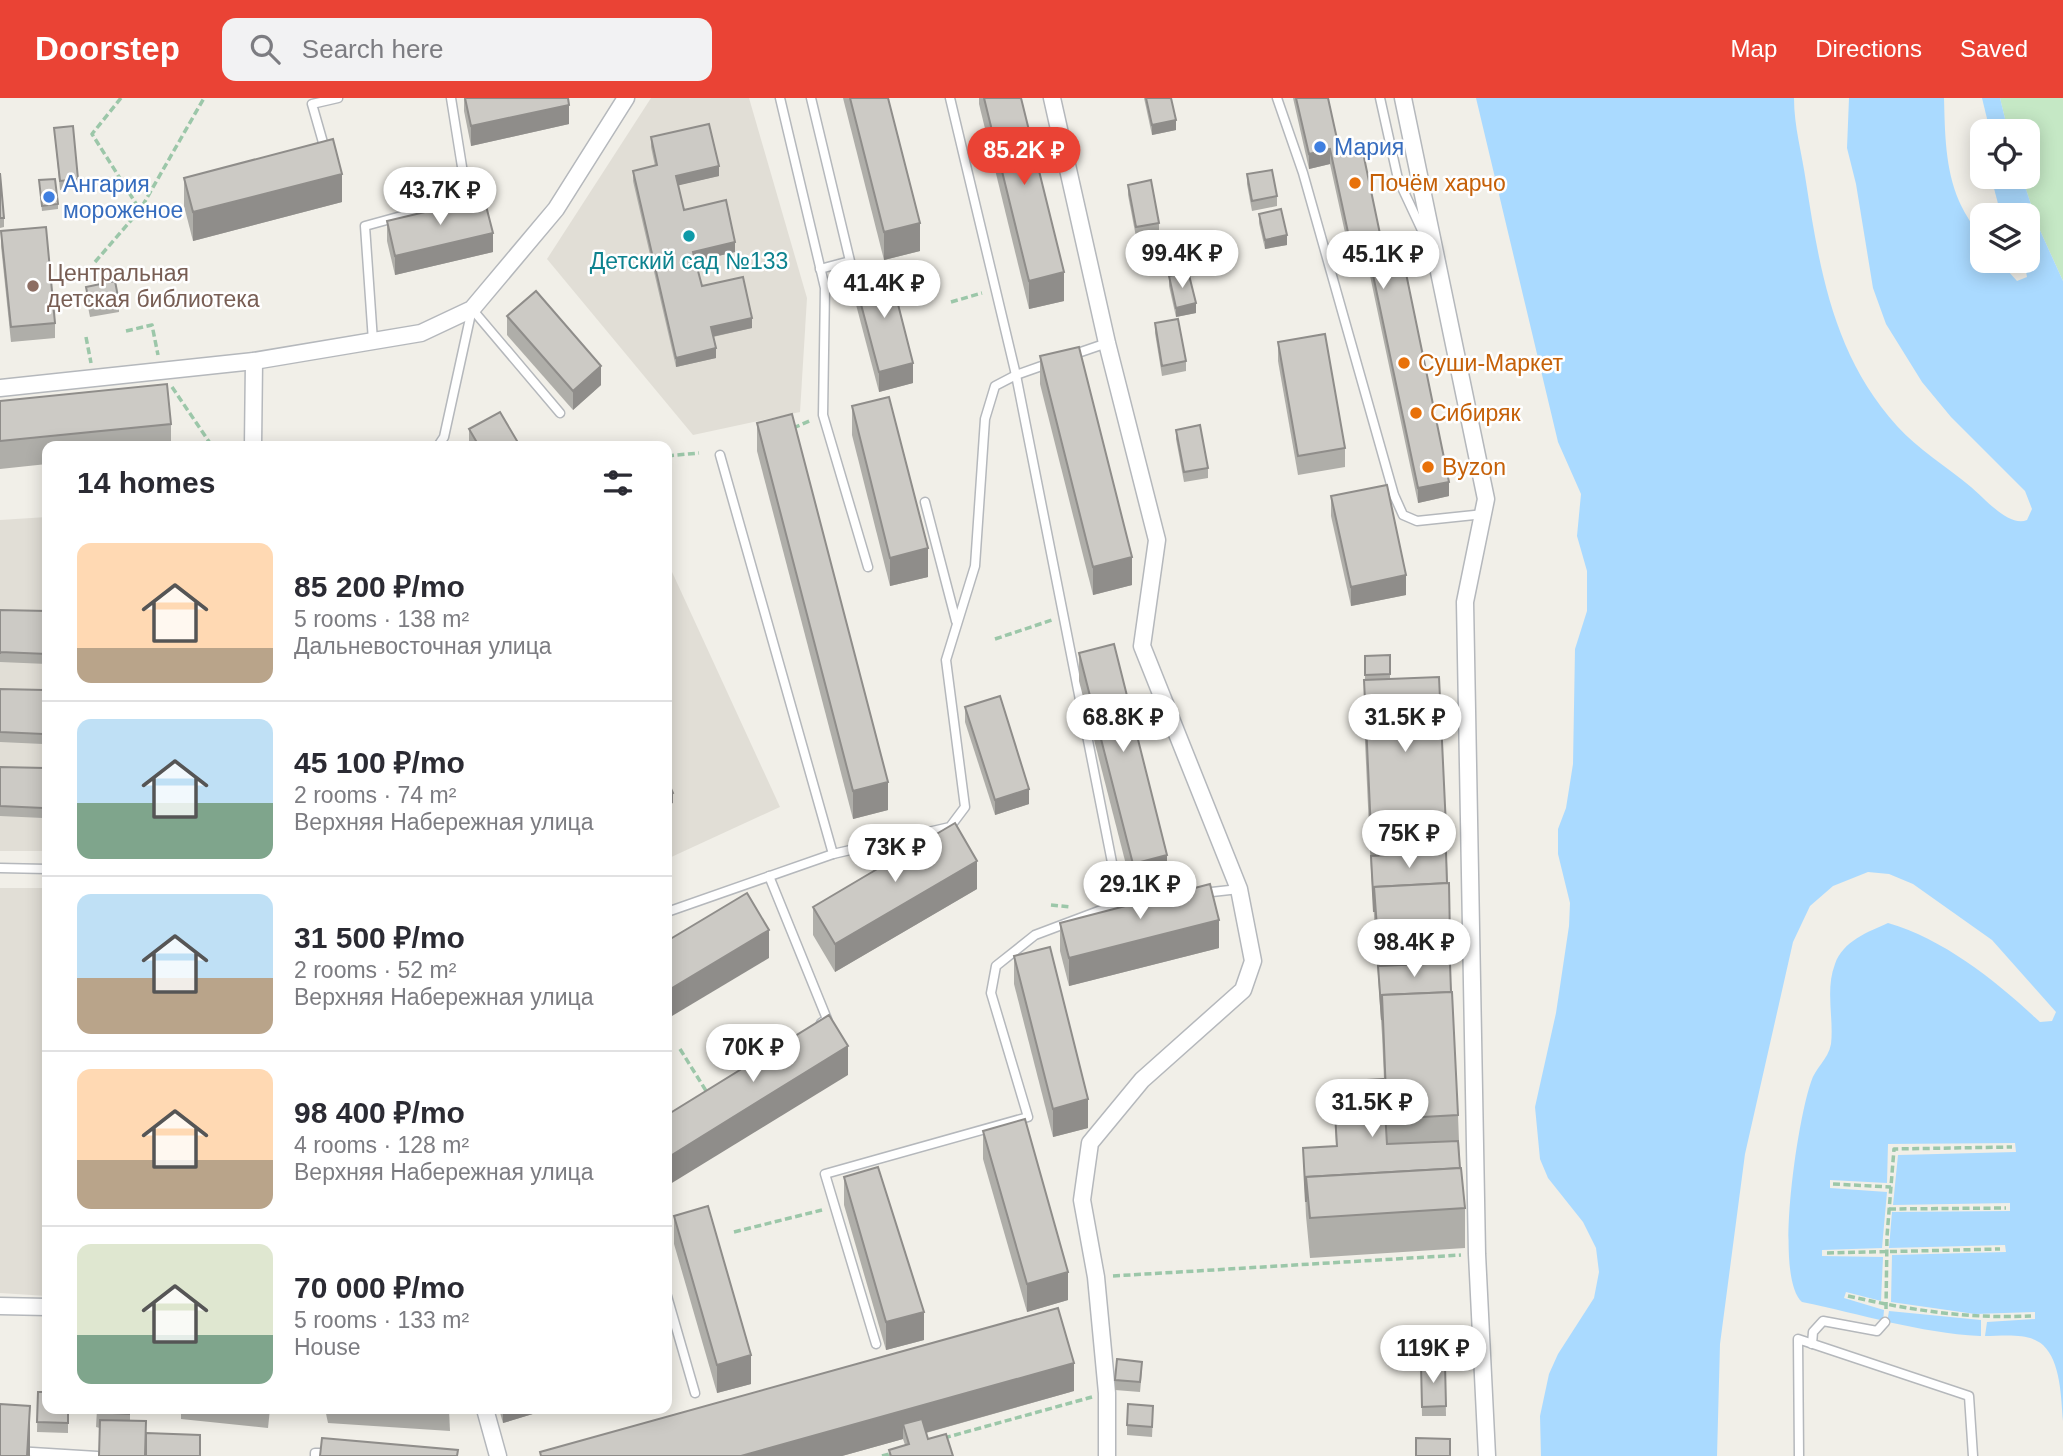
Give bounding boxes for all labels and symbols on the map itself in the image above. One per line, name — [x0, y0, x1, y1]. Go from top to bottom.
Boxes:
pin: 85.2K ₽ — [959, 127, 1089, 187]
place label: Мария — [1334, 134, 1404, 160]
marker: Мария — [1312, 139, 1328, 155]
pin: 43.7K ₽ — [375, 167, 505, 227]
place label: Почём харчо — [1369, 170, 1506, 196]
place label: Ангария мороженое — [63, 171, 183, 223]
marker: Почём харчо — [1347, 175, 1363, 191]
marker: Ангария мороженое — [41, 189, 57, 205]
marker: Детский сад №133 — [681, 228, 697, 244]
pin: 99.4K ₽ — [1117, 230, 1247, 290]
pin: 45.1K ₽ — [1318, 232, 1448, 291]
place label: Детский сад №133 — [590, 248, 788, 274]
place label: Центральная детская библиотека — [47, 260, 260, 312]
pin: 41.4K ₽ — [819, 260, 949, 320]
marker: Центральная детская библиотека — [25, 278, 41, 294]
place label: Суши-Маркет — [1418, 350, 1563, 376]
marker: Суши-Маркет — [1396, 355, 1412, 371]
place label: Сибиряк — [1430, 400, 1521, 426]
marker: Сибиряк — [1408, 405, 1424, 421]
place label: Byzon — [1442, 454, 1506, 480]
marker: Byzon — [1420, 459, 1436, 475]
pin: 68.8K ₽ — [1058, 694, 1188, 754]
pin: 31.5K ₽ — [1340, 694, 1470, 754]
pin: 75K ₽ — [1360, 810, 1458, 870]
pin: 73K ₽ — [846, 824, 944, 884]
pin: 29.1K ₽ — [1075, 862, 1205, 921]
pin: 98.4K ₽ — [1349, 920, 1479, 979]
pin: 70K ₽ — [704, 1024, 802, 1084]
pin: 31.5K ₽ — [1307, 1080, 1437, 1139]
pin: 119K ₽ — [1376, 1326, 1490, 1385]

